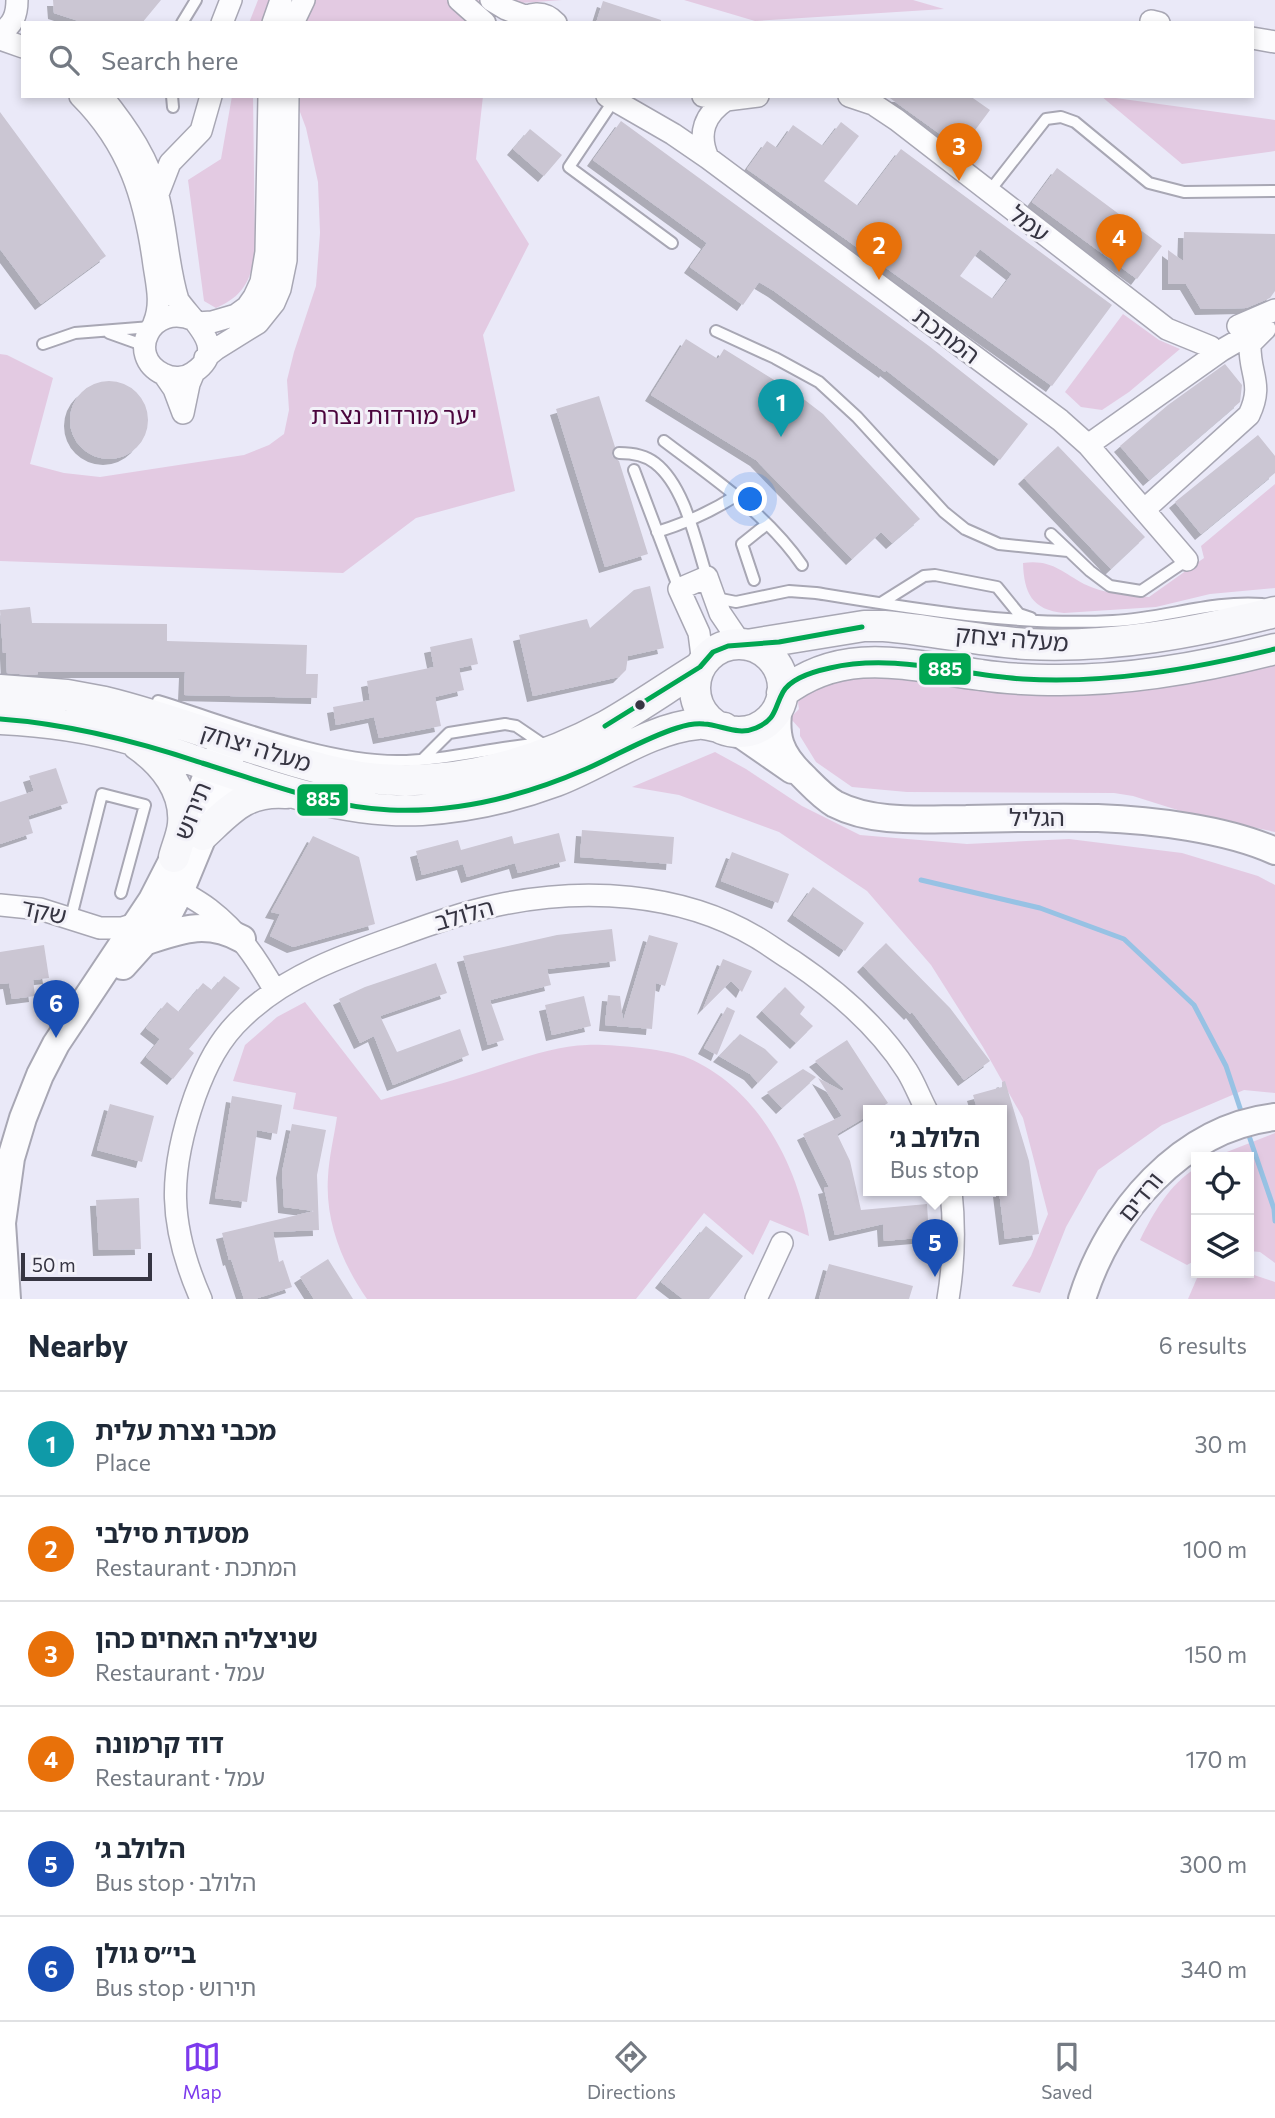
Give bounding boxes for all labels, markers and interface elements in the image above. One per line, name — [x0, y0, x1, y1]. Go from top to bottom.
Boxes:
search box — [21, 21, 1254, 98]
icon: search — [45, 41, 83, 79]
text: Search here — [101, 44, 239, 75]
pin: 3 — [936, 123, 982, 181]
street label: עמל — [1004, 198, 1056, 247]
pin: 4 — [1096, 214, 1142, 272]
pin: 2 — [856, 222, 902, 280]
street label: המתכת — [908, 300, 986, 369]
pin: 1 — [758, 379, 804, 437]
park label: יער מורדות נצרת — [311, 400, 477, 429]
your location — [733, 482, 767, 516]
street label: מעלה יצחק — [954, 618, 1070, 657]
line badge: 885 — [918, 652, 972, 686]
text: 885 — [928, 657, 962, 680]
unlabelled marker — [633, 698, 647, 712]
street label: מעלה יצחק — [198, 716, 315, 777]
street label: תירוש — [167, 777, 216, 844]
line badge: 885 — [296, 783, 349, 817]
text: 885 — [306, 787, 340, 810]
street label: הגליל — [1009, 802, 1065, 831]
street label: הלולב — [431, 891, 496, 936]
street label: שקד — [19, 892, 70, 929]
pin: 6 — [33, 980, 79, 1038]
popup — [863, 1105, 1007, 1196]
text: הלולב ג׳ — [890, 1121, 980, 1152]
map controls — [1191, 1152, 1254, 1278]
button: locate — [1191, 1152, 1254, 1215]
text: Bus stop — [890, 1155, 979, 1183]
street label: ורדים — [1111, 1165, 1169, 1227]
button: layers — [1191, 1215, 1254, 1278]
pin: 5 — [912, 1219, 958, 1277]
scale bar — [21, 1250, 152, 1282]
text: 50 m — [32, 1253, 76, 1276]
text: Nearby — [28, 1326, 128, 1363]
text: 6 results — [1159, 1331, 1247, 1359]
text: מכבי נצרת עלית — [95, 1414, 276, 1445]
text: 1 — [46, 1430, 56, 1458]
text: 30 m — [1194, 1430, 1247, 1458]
text: Place — [95, 1448, 151, 1476]
text: מסעדת סילבי — [95, 1517, 249, 1548]
text: 2 — [44, 1535, 58, 1563]
text: 100 m — [1183, 1535, 1247, 1563]
text: Restaurant · המתכת — [95, 1553, 297, 1581]
text: שניצליה האחים כהן — [95, 1622, 318, 1653]
text: 3 — [44, 1640, 58, 1668]
text: 150 m — [1184, 1640, 1247, 1668]
text: Restaurant · עמל — [95, 1658, 265, 1686]
text: דוד קרמונה — [95, 1727, 224, 1758]
text: 4 — [44, 1745, 58, 1773]
text: 170 m — [1186, 1745, 1247, 1773]
text: Restaurant · עמל — [95, 1763, 265, 1791]
text: הלולב ג׳ — [95, 1832, 186, 1863]
text: 5 — [44, 1850, 58, 1878]
text: 300 m — [1179, 1850, 1247, 1878]
text: Bus stop · הלולב — [95, 1868, 256, 1896]
text: בי״ס גולן — [95, 1937, 196, 1968]
text: 6 — [44, 1955, 58, 1983]
text: 340 m — [1181, 1955, 1247, 1983]
text: Bus stop · תירוש — [95, 1973, 256, 2001]
tab: Map — [183, 2038, 222, 2103]
tab: Directions — [587, 2038, 676, 2103]
tab: Saved — [1041, 2038, 1092, 2103]

